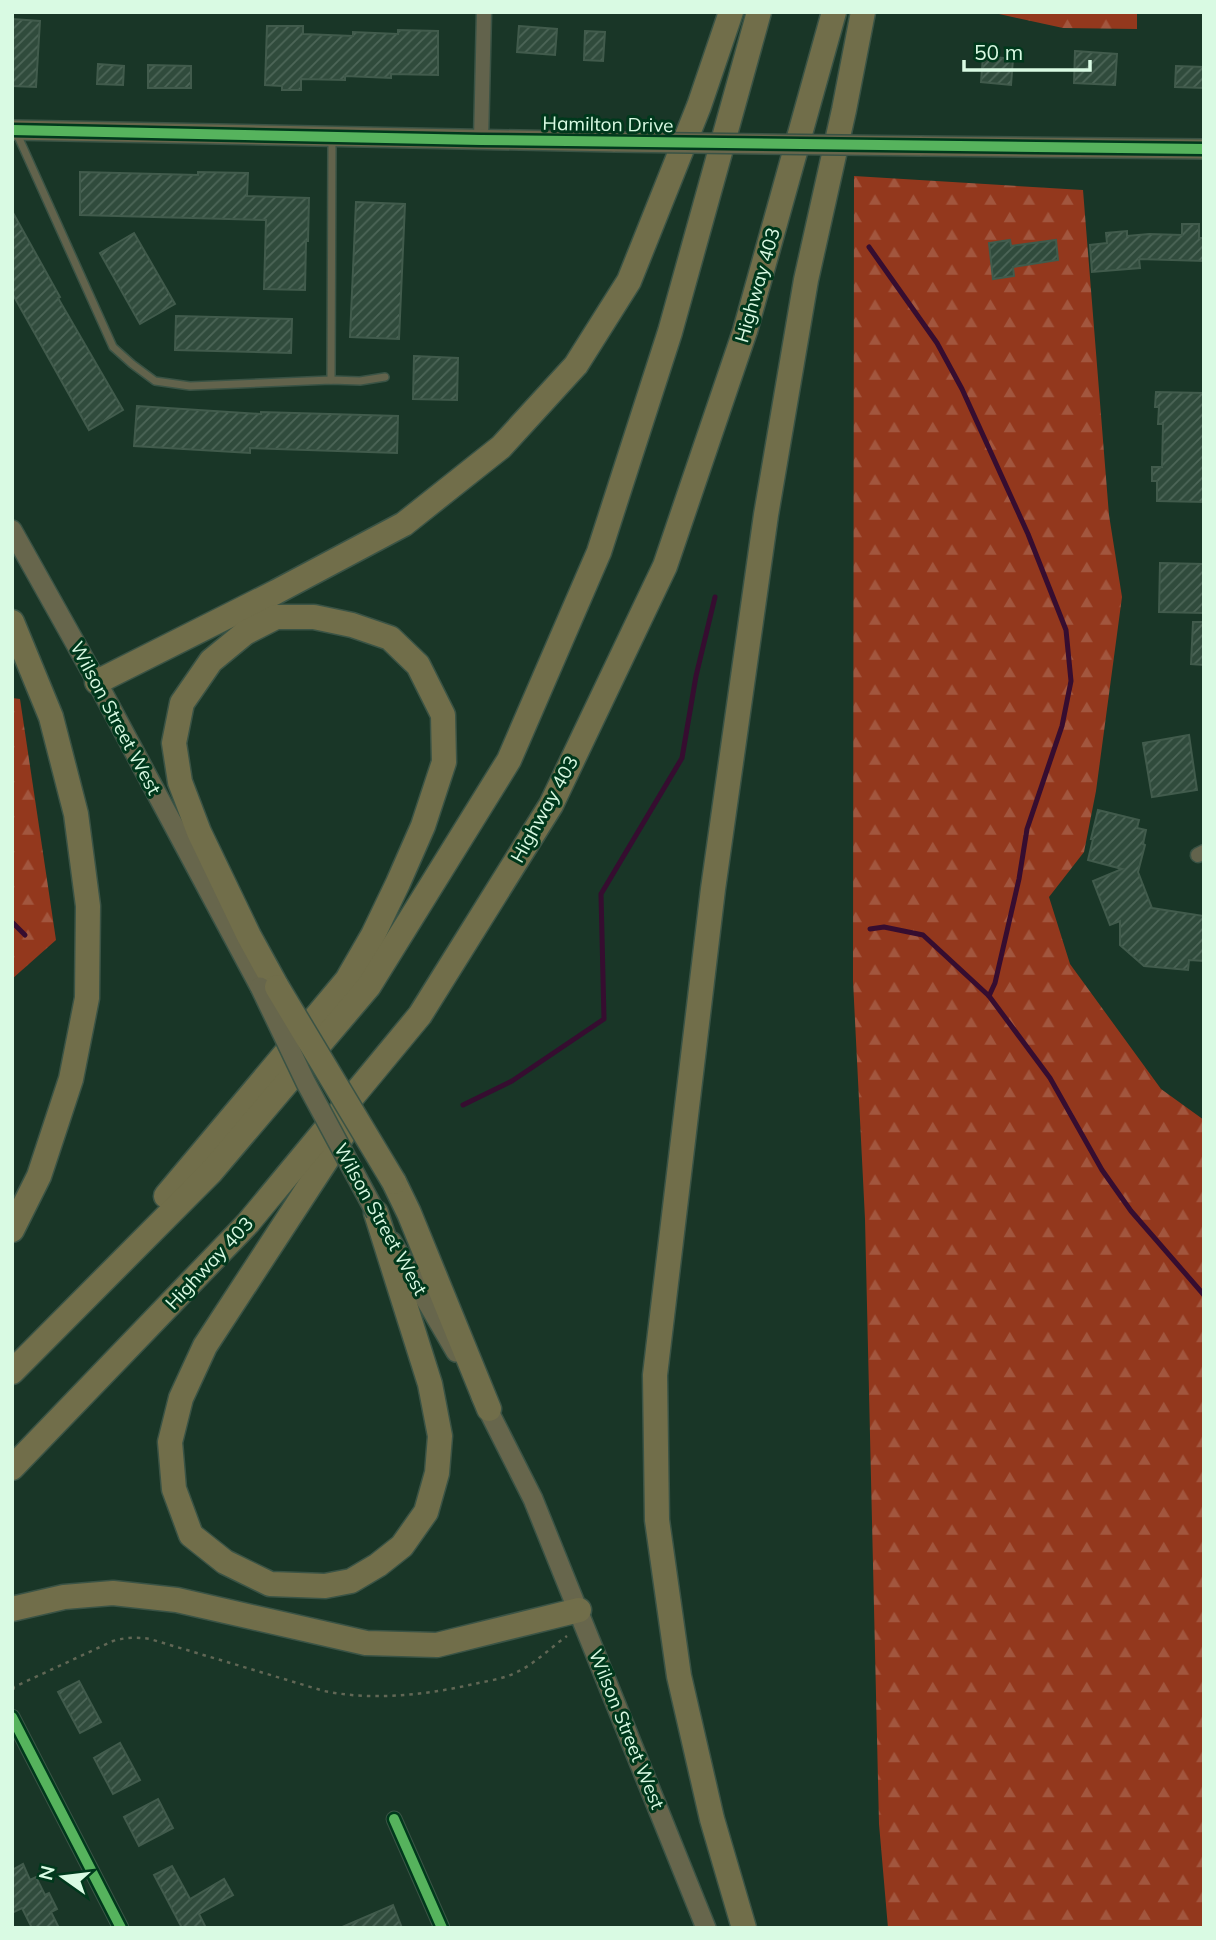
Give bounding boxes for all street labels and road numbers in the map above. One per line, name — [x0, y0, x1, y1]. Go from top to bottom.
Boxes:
street label: Hamilton Drive — [542, 111, 674, 137]
street label: Highway 403 — [729, 225, 785, 345]
street label: Wilson Street West — [65, 637, 167, 799]
street label: Highway 403 — [505, 751, 583, 867]
street label: Wilson Street West — [329, 1139, 433, 1300]
street label: Highway 403 — [160, 1212, 258, 1314]
street label: Wilson Street West — [584, 1646, 670, 1813]

